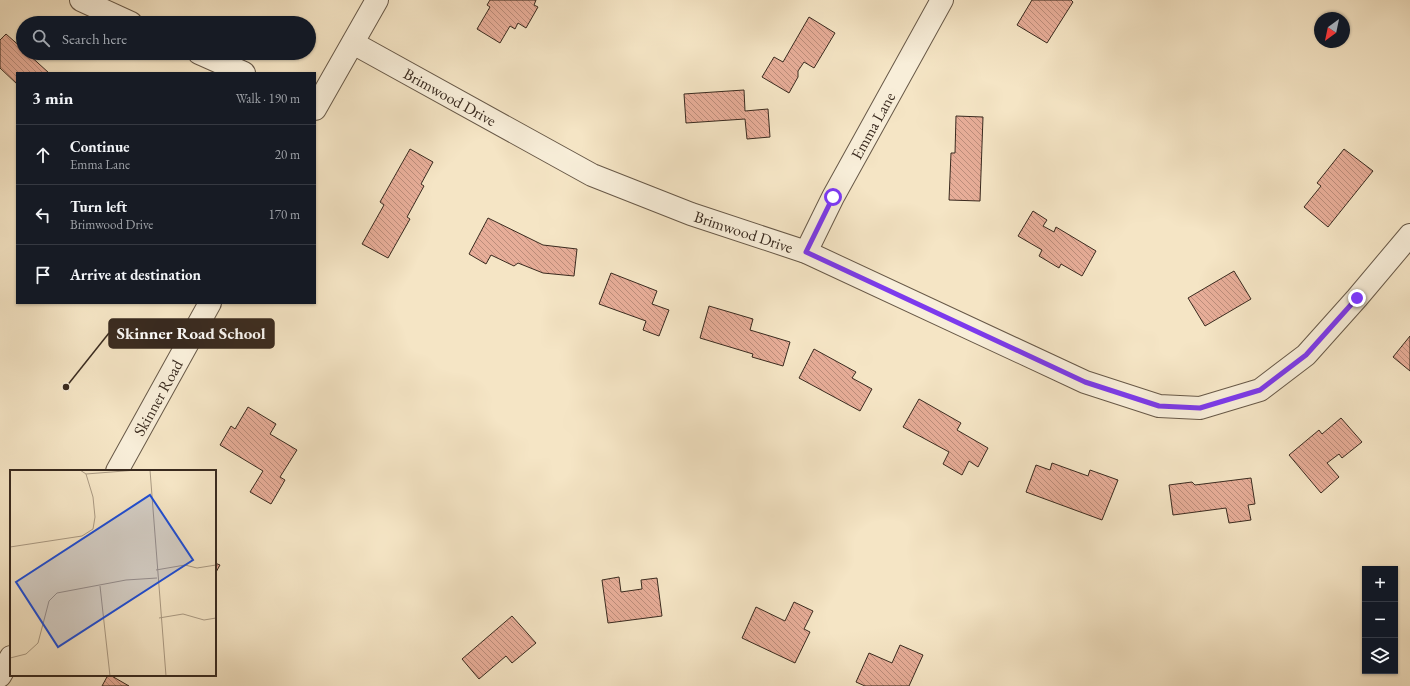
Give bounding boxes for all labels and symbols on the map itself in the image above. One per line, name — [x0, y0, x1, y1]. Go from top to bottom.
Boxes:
north arrow — [1314, 12, 1350, 48]
street label: Brimwood Drive — [400, 63, 500, 131]
street label: Emma Lane — [845, 88, 900, 163]
route start — [824, 188, 842, 206]
street label: Brimwood Drive — [692, 205, 796, 258]
route end — [1348, 289, 1366, 307]
callout: Skinner Road School — [109, 319, 274, 348]
text: Skinner Road School — [116, 322, 266, 344]
street label: Skinner Road — [128, 355, 188, 439]
inset map — [10, 470, 216, 676]

